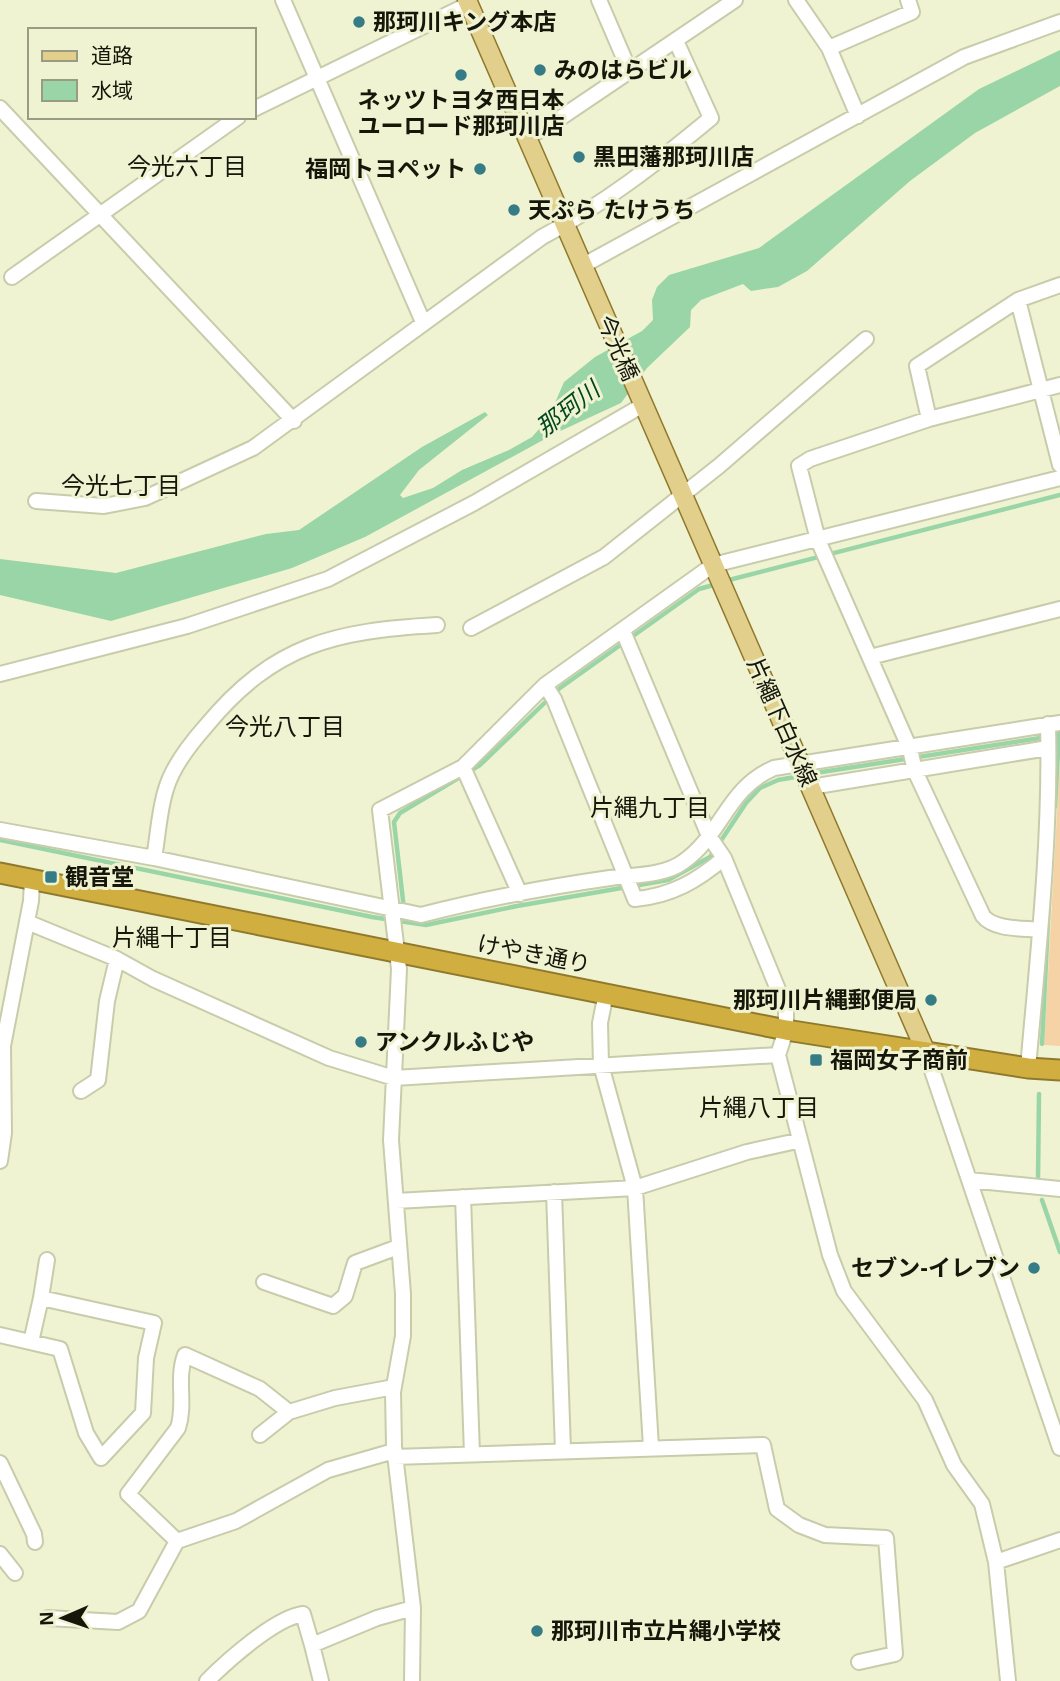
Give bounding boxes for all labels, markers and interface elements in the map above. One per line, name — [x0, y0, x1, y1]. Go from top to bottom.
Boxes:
place label: 那珂川キング本店 — [373, 9, 556, 35]
marker: 那珂川キング本店 — [351, 14, 367, 30]
legend — [28, 28, 256, 119]
text: 道路 — [91, 44, 133, 67]
place label: みのはらビル — [554, 57, 692, 83]
marker: みのはらビル — [532, 62, 548, 78]
marker: ネッツトヨタ西日本 ユーロード那珂川店 — [453, 67, 469, 83]
text: 水域 — [91, 79, 133, 102]
place label: ネッツトヨタ西日本 ユーロード那珂川店 — [358, 87, 565, 139]
place label: 黒田藩那珂川店 — [593, 144, 754, 170]
marker: 黒田藩那珂川店 — [571, 149, 587, 165]
district label: 今光六丁目 — [127, 153, 247, 180]
place label: 福岡トヨペット — [305, 156, 466, 182]
marker: 福岡トヨペット — [472, 161, 488, 177]
place label: 天ぷら たけうち — [528, 197, 695, 223]
marker: 天ぷら たけうち — [506, 202, 522, 218]
street label: 今光橋 — [592, 311, 644, 385]
water label: 那珂川 — [531, 374, 607, 441]
district label: 今光七丁目 — [61, 472, 181, 499]
street label: 片繩下白水線 — [742, 654, 822, 790]
district label: 今光八丁目 — [225, 713, 345, 740]
district label: 片縄九丁目 — [590, 794, 710, 821]
place label: 観音堂 — [65, 864, 134, 890]
marker: 観音堂 — [43, 869, 59, 885]
district label: 片縄十丁目 — [112, 924, 232, 951]
street label: けやき通り — [475, 930, 593, 978]
place label: 那珂川片縄郵便局 — [733, 987, 917, 1013]
marker: 那珂川片縄郵便局 — [923, 992, 939, 1008]
place label: アンクルふじや — [375, 1029, 534, 1055]
marker: アンクルふじや — [353, 1034, 369, 1050]
place label: 福岡女子商前 — [830, 1047, 968, 1073]
marker: 福岡女子商前 — [808, 1052, 824, 1068]
district label: 片縄八丁目 — [699, 1094, 819, 1121]
place label: セブン-イレブン — [851, 1255, 1020, 1281]
marker: セブン-イレブン — [1026, 1260, 1042, 1276]
north arrow — [28, 1583, 98, 1653]
text: N — [36, 1611, 57, 1626]
place label: 那珂川市立片縄小学校 — [551, 1618, 781, 1644]
marker: 那珂川市立片縄小学校 — [529, 1623, 545, 1639]

